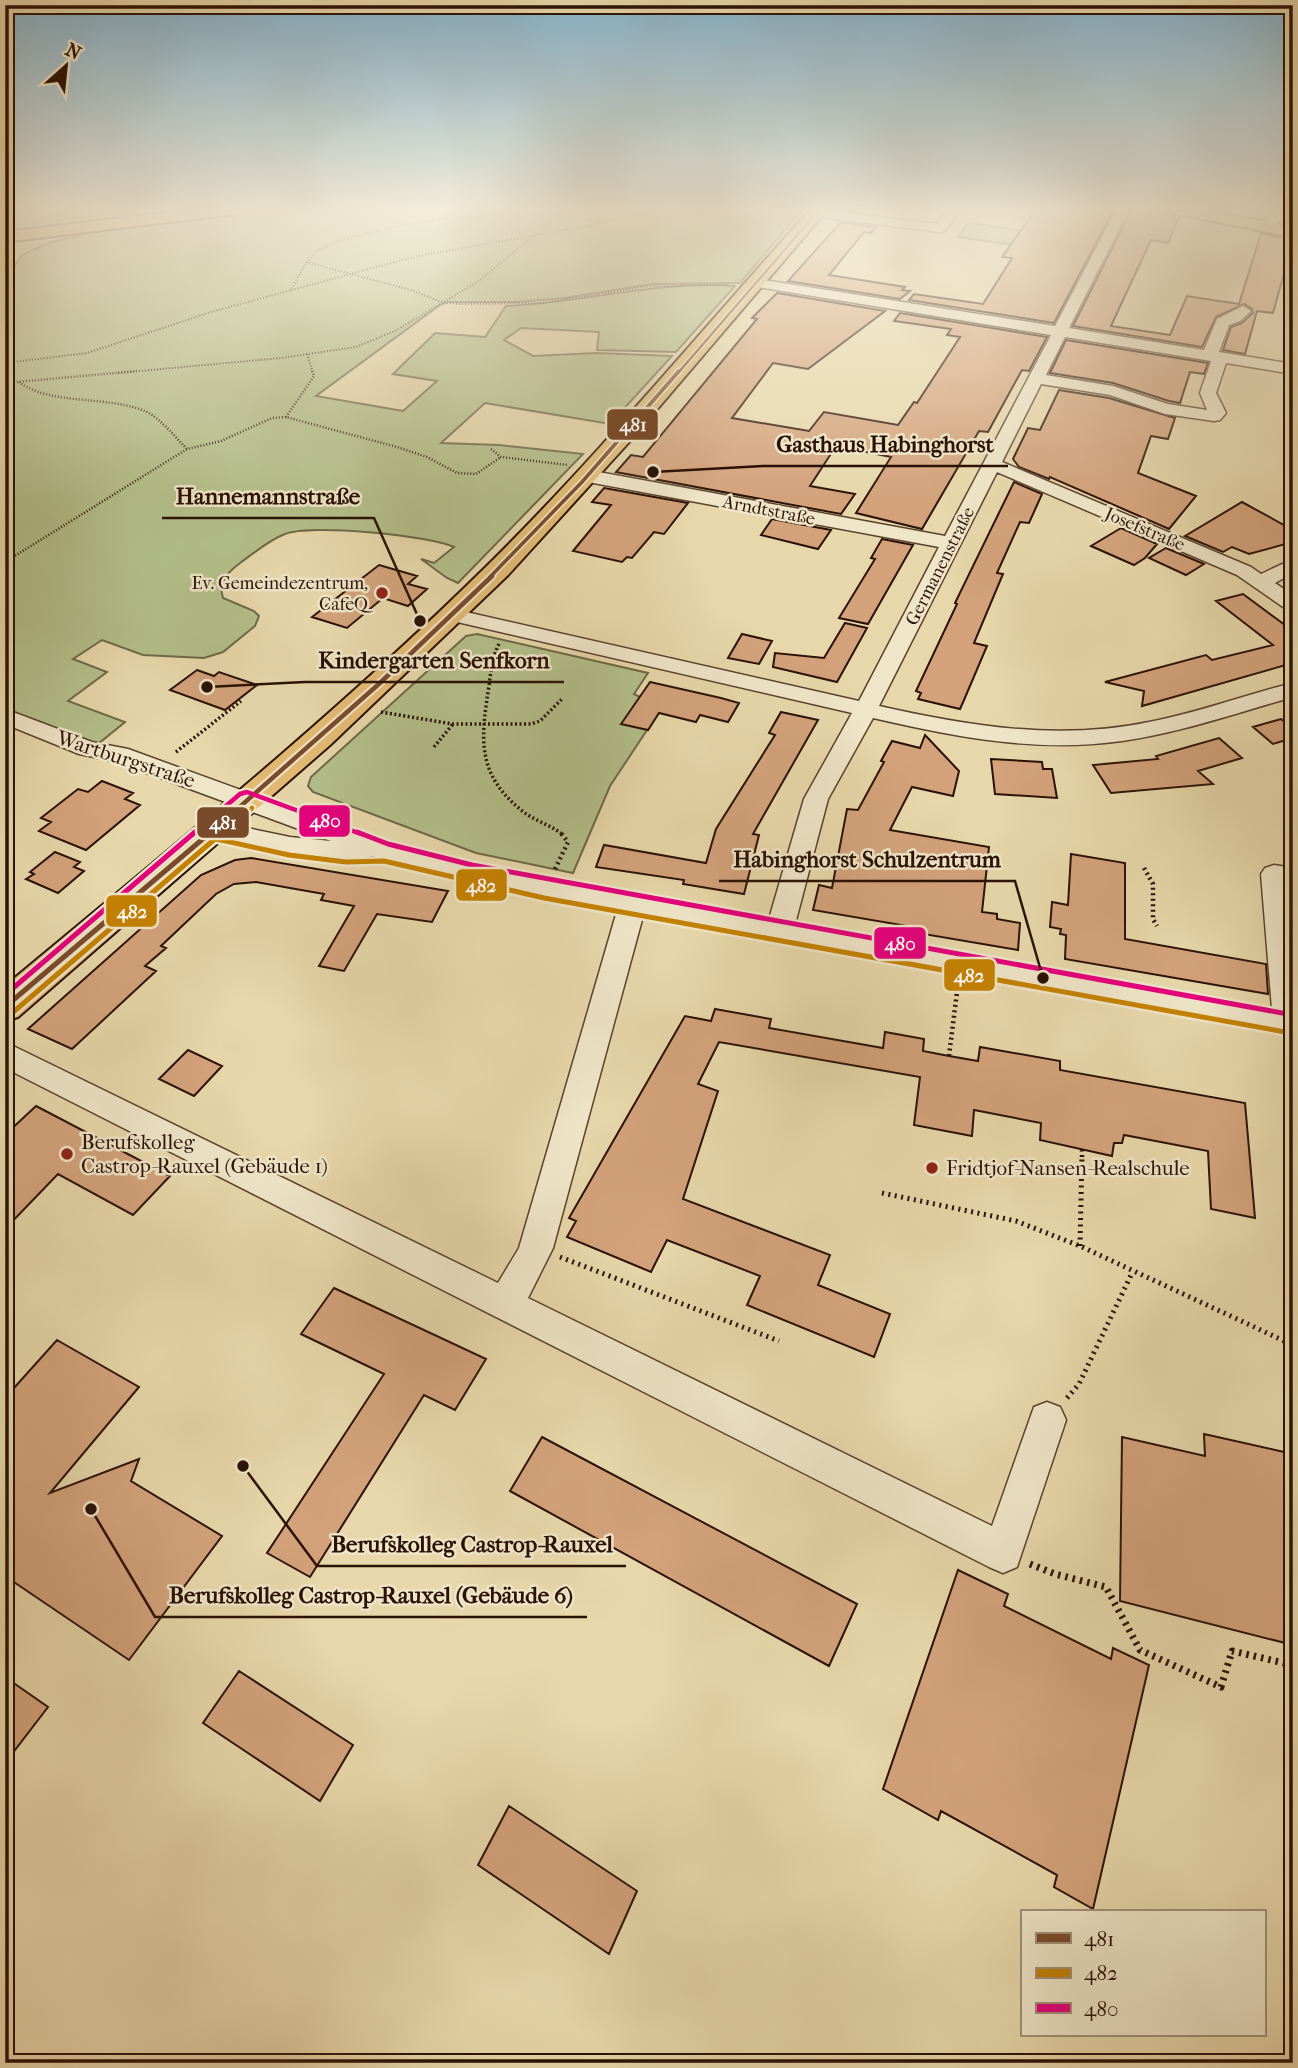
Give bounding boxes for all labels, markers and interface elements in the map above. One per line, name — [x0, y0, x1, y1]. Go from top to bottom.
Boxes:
north arrow — [32, 32, 102, 102]
text: N — [62, 39, 85, 65]
line badge: 481 — [606, 408, 659, 441]
text: 481 — [618, 414, 647, 436]
callout: Gasthaus Habinghorst — [763, 422, 1008, 466]
text: Gasthaus Habinghorst — [776, 431, 995, 458]
callout: Hannemannstraße — [162, 474, 374, 518]
text: Hannemannstraße — [176, 483, 361, 510]
street label: Arndtstraße — [720, 491, 817, 530]
street label: Josefstraße — [1100, 502, 1188, 556]
street label: Germanenstraße — [902, 503, 979, 629]
place label: Ev. Gemeindezentrum, CafeQ — [192, 573, 374, 615]
marker: Ev. Gemeindezentrum, CafeQ — [374, 585, 390, 601]
callout: Kindergarten Senfkorn — [305, 638, 564, 682]
text: Kindergarten Senfkorn — [318, 647, 550, 674]
street label: Wartburgstraße — [53, 725, 198, 793]
line badge: 480 — [298, 804, 351, 838]
line badge: 481 — [196, 806, 250, 839]
text: 480 — [308, 810, 341, 832]
text: 481 — [208, 812, 237, 834]
callout: Habinghorst Schulzentrum — [719, 837, 1015, 881]
text: Habinghorst Schulzentrum — [733, 846, 1002, 873]
line badge: 482 — [455, 868, 508, 902]
text: 482 — [465, 875, 496, 897]
line badge: 482 — [105, 894, 158, 928]
text: 482 — [116, 901, 147, 923]
line badge: 480 — [873, 926, 927, 960]
text: 480 — [883, 933, 916, 955]
line badge: 482 — [943, 958, 996, 992]
text: 482 — [953, 965, 984, 987]
place label: Berufskolleg Castrop-Rauxel (Gebäude 1) — [81, 1130, 328, 1178]
marker: Berufskolleg Castrop-Rauxel (Gebäude 1) — [59, 1146, 75, 1162]
place label: Fridtjof-Nansen-Realschule — [946, 1156, 1190, 1180]
marker: Fridtjof-Nansen-Realschule — [924, 1160, 940, 1176]
callout: Berufskolleg Castrop-Rauxel — [317, 1522, 626, 1566]
text: Berufskolleg Castrop-Rauxel — [331, 1531, 613, 1558]
callout: Berufskolleg Castrop-Rauxel (Gebäude 6) — [155, 1573, 587, 1617]
text: Berufskolleg Castrop-Rauxel (Gebäude 6) — [169, 1582, 573, 1609]
legend — [1021, 1910, 1266, 2036]
text: 481 — [1084, 1927, 1114, 1951]
text: 482 — [1084, 1961, 1118, 1985]
text: 480 — [1084, 1997, 1119, 2021]

